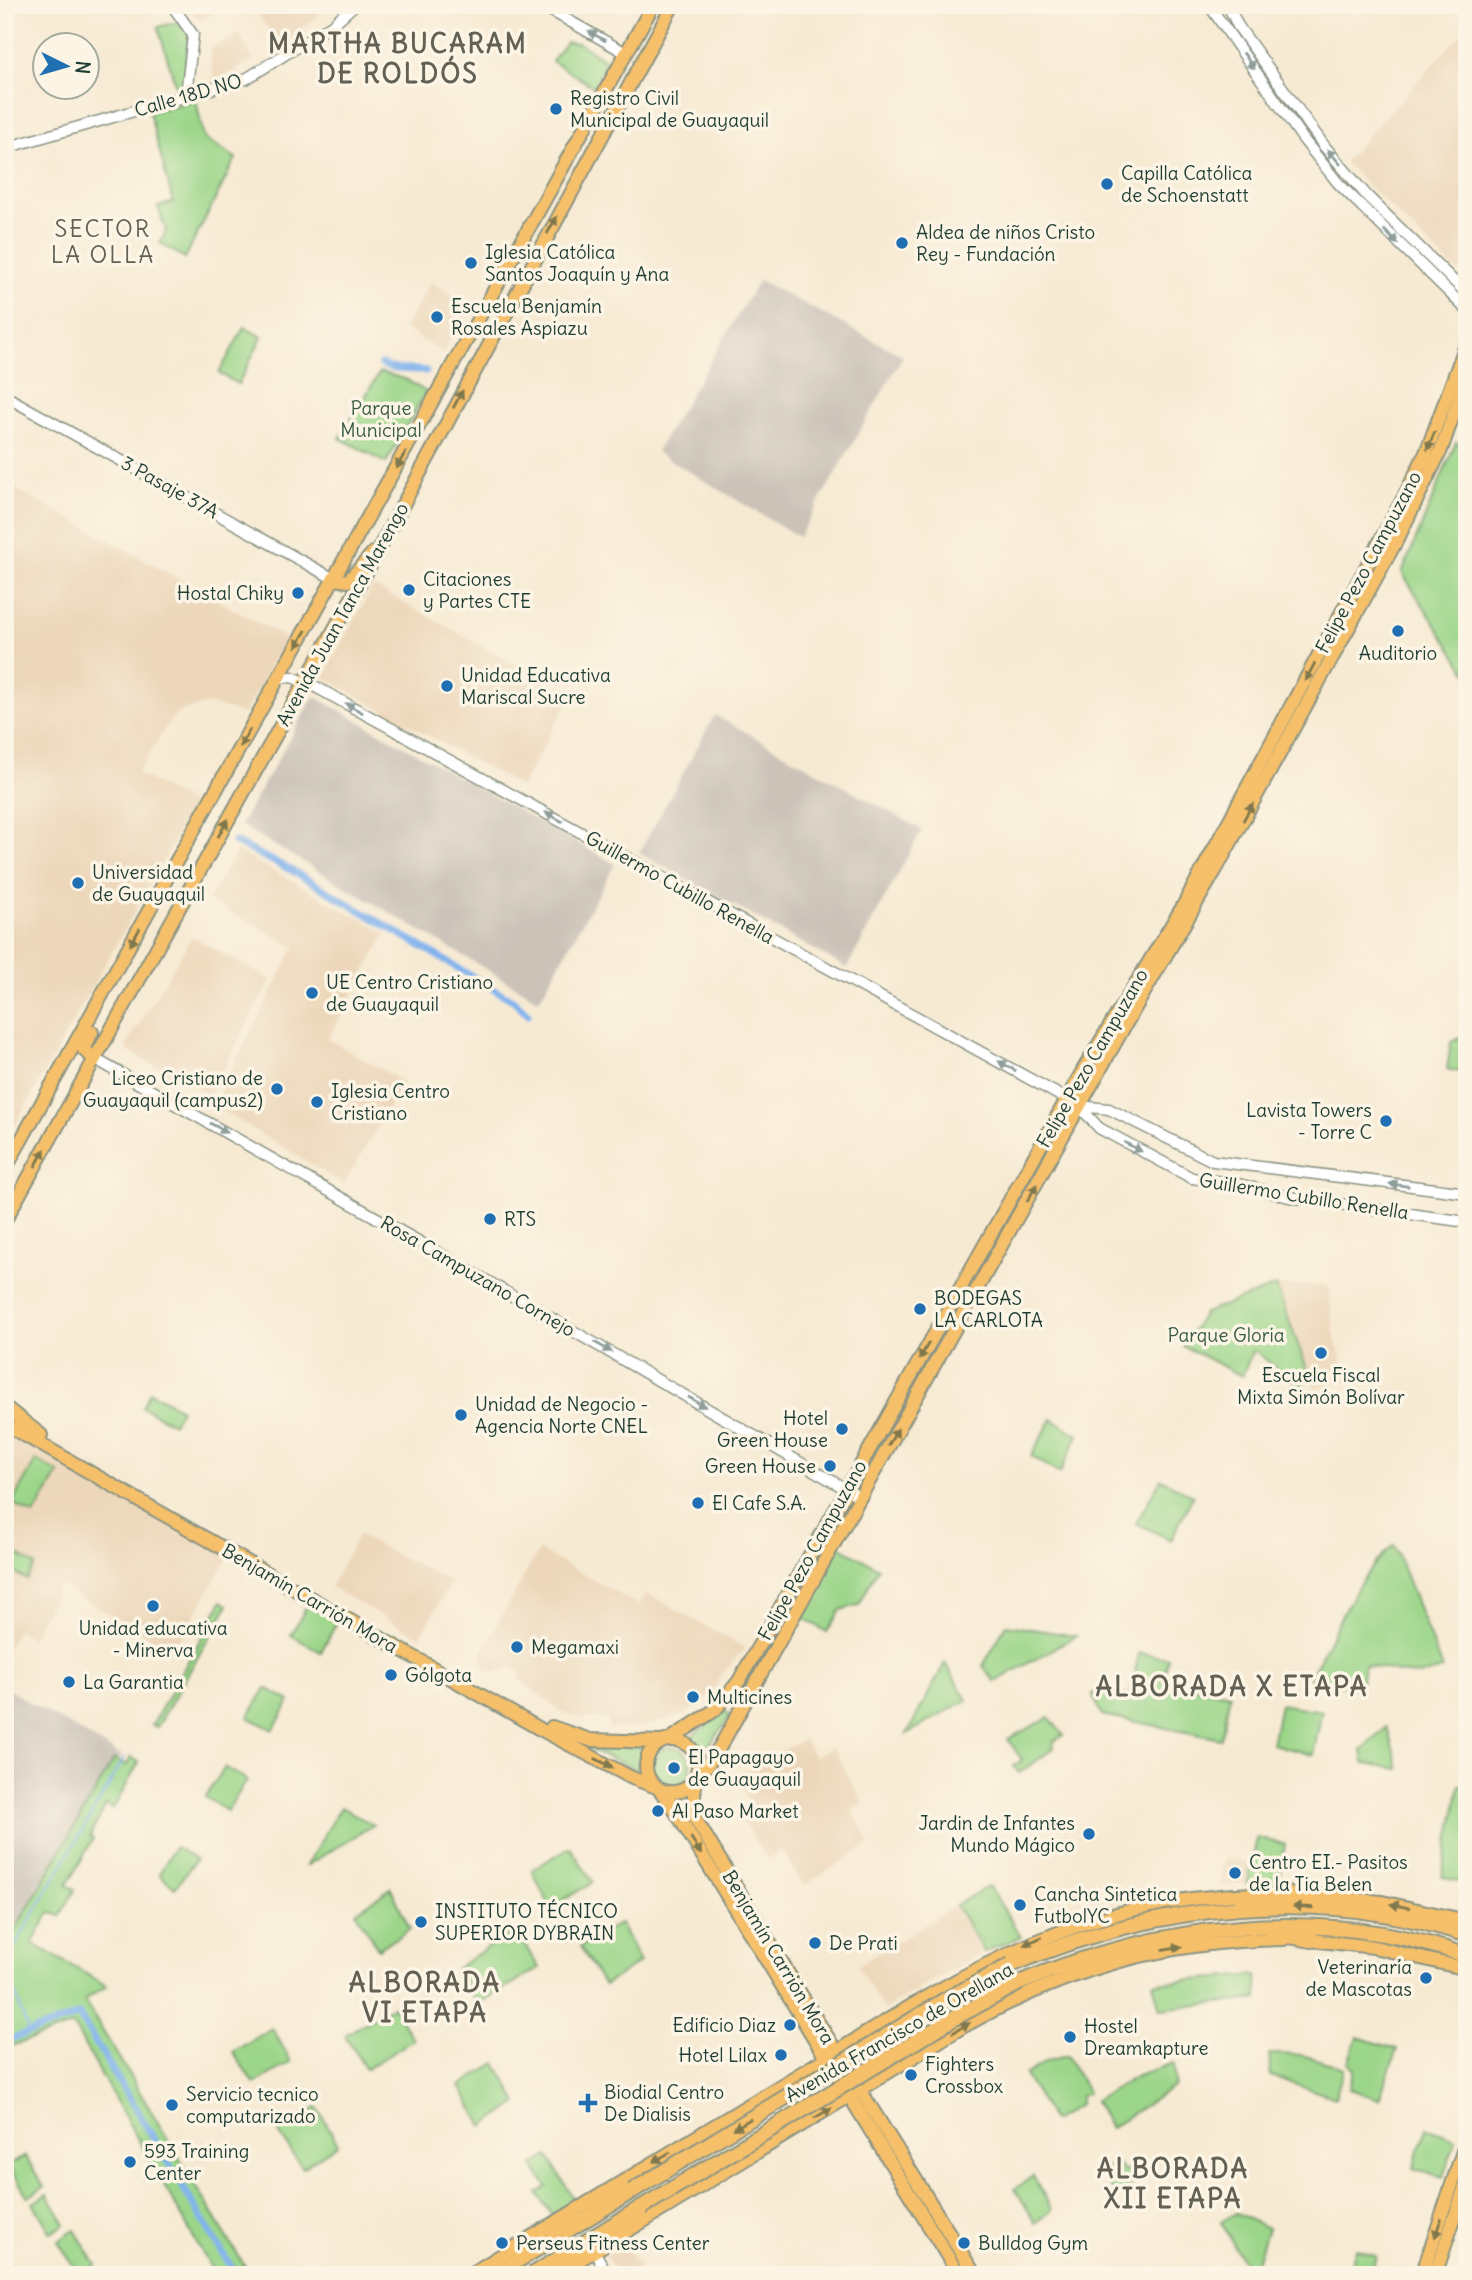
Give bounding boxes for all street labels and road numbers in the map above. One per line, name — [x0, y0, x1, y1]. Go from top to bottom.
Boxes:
street label: Calle 18D NO — [131, 68, 245, 122]
street label: 3 Pasaje 37A — [117, 450, 223, 524]
street label: Felipe Pezo Campuzano — [1310, 467, 1426, 657]
street label: Avenida Juan Tanca Marengo — [271, 498, 413, 730]
street label: Guillermo Cubillo Renella — [582, 825, 779, 949]
street label: Felipe Pezo Campuzano — [1031, 964, 1153, 1152]
street label: Guillermo Cubillo Renella — [1198, 1168, 1411, 1224]
street label: Rosa Campuzano Cornejo — [376, 1210, 580, 1342]
street label: Felipe Pezo Campuzano — [752, 1456, 872, 1644]
street label: Benjamín Carrión Mora — [218, 1538, 402, 1658]
street label: Benjamín Carrión Mora — [718, 1866, 841, 2048]
street label: Avenida Francisco de Orellana — [781, 1957, 1017, 2107]

